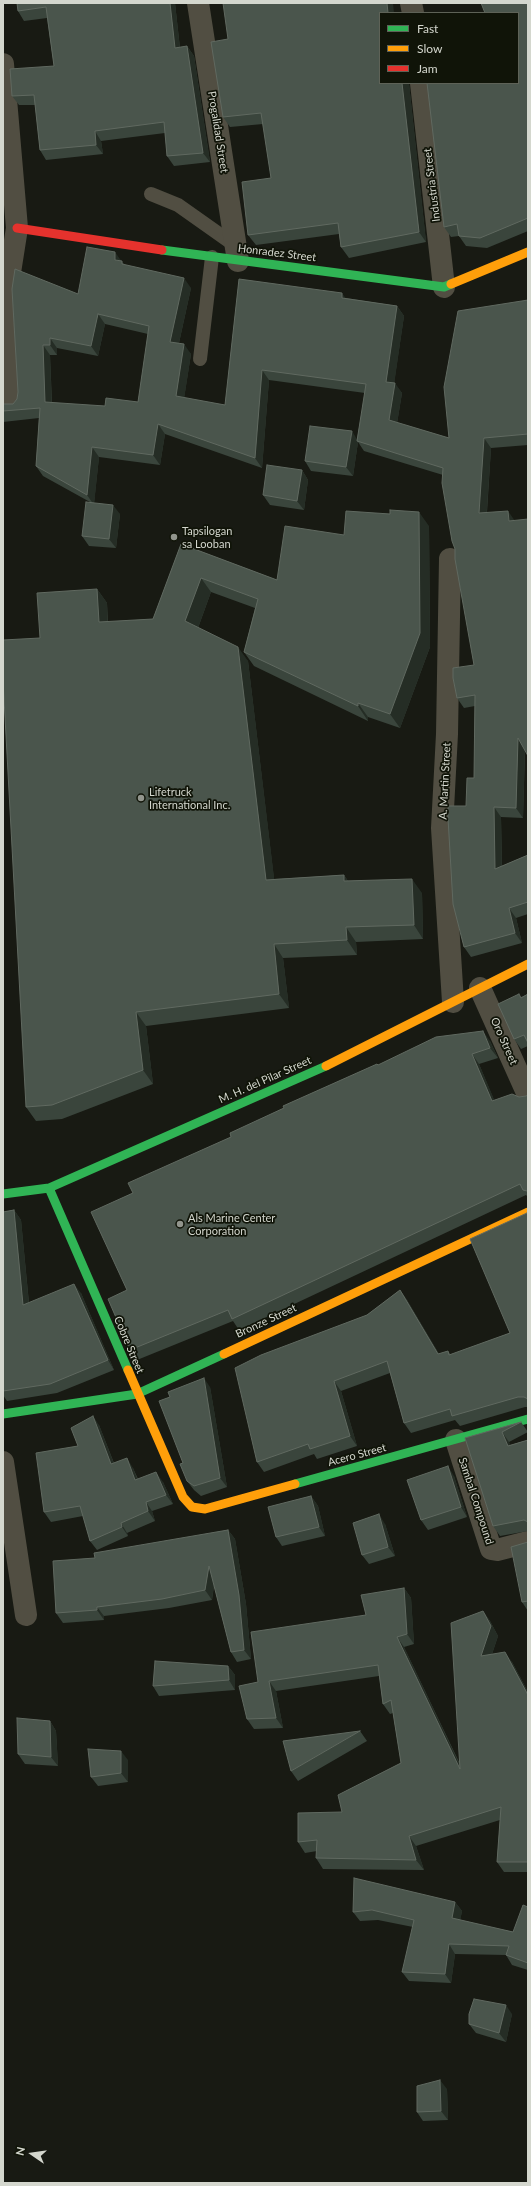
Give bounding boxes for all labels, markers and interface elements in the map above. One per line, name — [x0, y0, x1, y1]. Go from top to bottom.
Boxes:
legend — [379, 12, 519, 84]
text: Fast — [417, 21, 438, 36]
text: Slow — [417, 41, 442, 56]
text: Jam — [417, 61, 438, 76]
street label: Progalidad Street — [205, 90, 231, 174]
street label: Industria Street — [421, 147, 443, 223]
street label: Honradez Street — [237, 242, 317, 264]
place label: Tapsilogan sa Looban — [182, 524, 232, 550]
marker: Tapsilogan sa Looban — [169, 532, 179, 542]
street label: A. Martin Street — [436, 742, 454, 820]
place label: Lifetruck International Inc. — [149, 785, 230, 811]
marker: Lifetruck International Inc. — [136, 793, 146, 803]
street label: Oro Street — [488, 1015, 520, 1067]
street label: M. H. del Pilar Street — [217, 1054, 313, 1106]
place label: Als Marine Center Corporation — [188, 1211, 275, 1237]
marker: Als Marine Center Corporation — [175, 1219, 185, 1229]
street label: Bronze Street — [233, 1301, 299, 1341]
street label: Cobre Street — [111, 1314, 147, 1376]
street label: Acero Street — [326, 1441, 388, 1469]
street label: Sambal Compound — [456, 1456, 496, 1546]
north arrow — [12, 2134, 52, 2174]
text: N — [13, 2146, 27, 2157]

